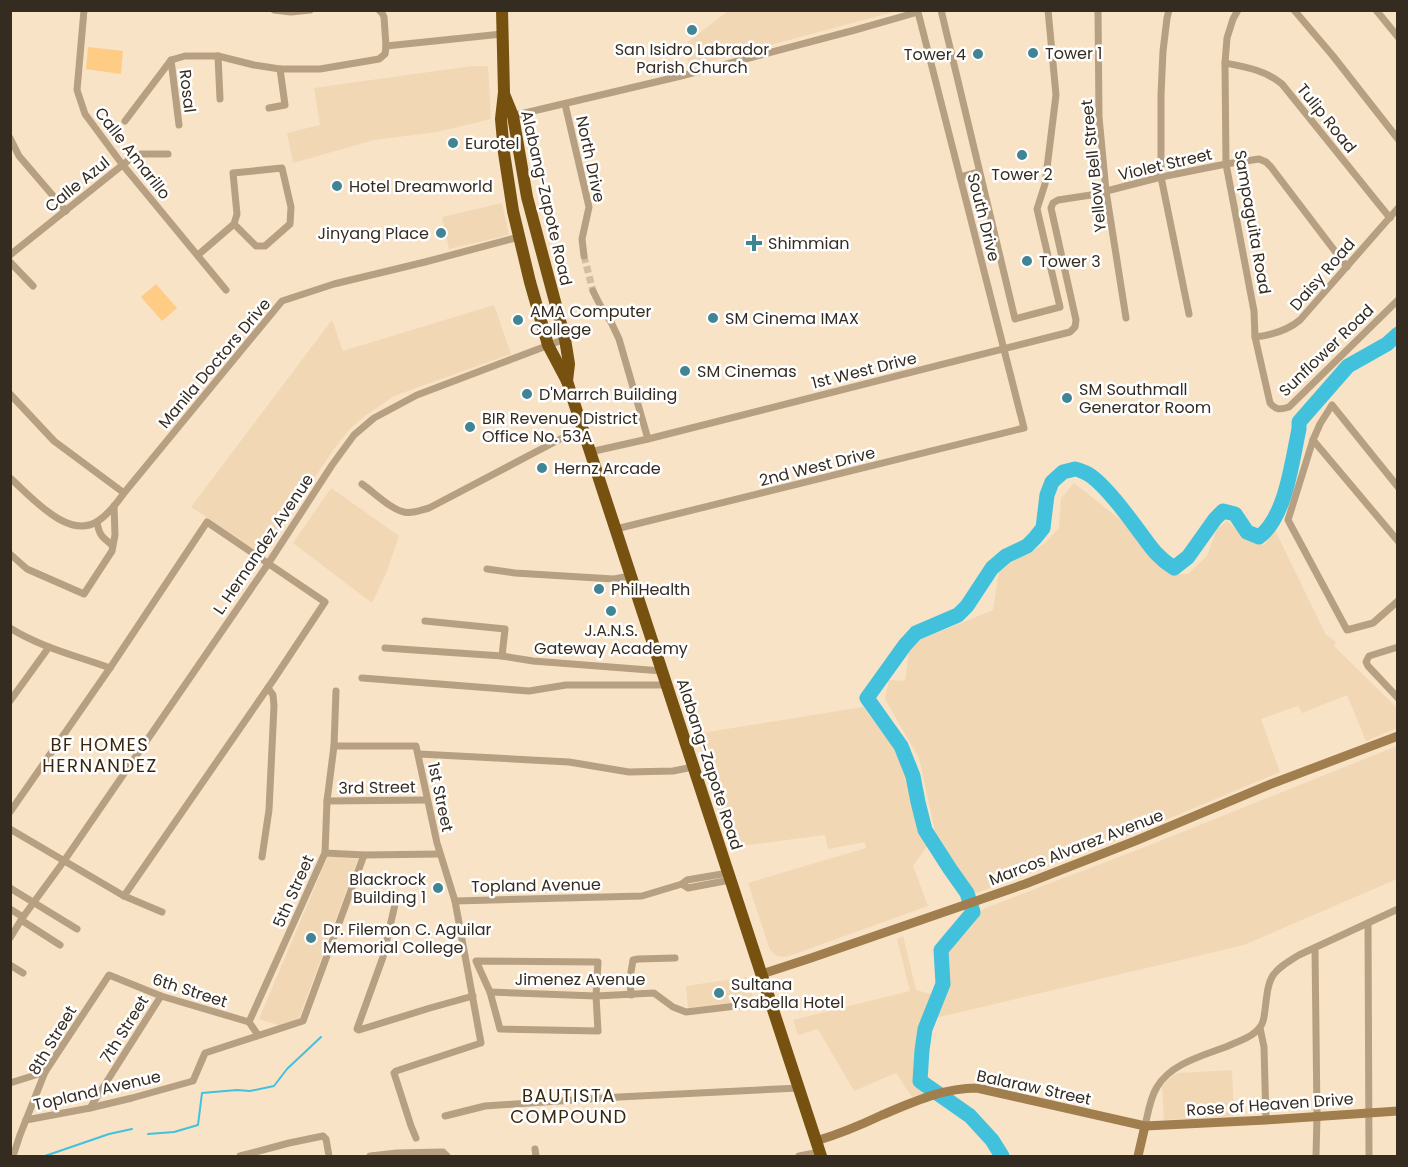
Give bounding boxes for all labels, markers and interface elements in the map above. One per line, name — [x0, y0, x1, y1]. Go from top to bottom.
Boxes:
marker: San Isidro Labrador Parish Church — [685, 23, 699, 37]
place label: San Isidro Labrador Parish Church — [615, 38, 769, 79]
place label: Tower 1 — [1045, 42, 1102, 65]
place label: Tower 4 — [904, 43, 966, 66]
marker: Tower 1 — [1026, 46, 1040, 60]
marker: Tower 4 — [971, 47, 985, 61]
street label: Rosal — [173, 68, 202, 114]
street label: Tulip Road — [1291, 79, 1362, 158]
street label: Yellow Bell Street — [1075, 98, 1112, 234]
street label: Calle Amarillo — [89, 102, 176, 204]
street label: Alabang-Zapote Road — [515, 108, 578, 288]
street label: North Drive — [570, 114, 611, 205]
place label: Eurotel — [465, 132, 519, 155]
marker: Eurotel — [446, 136, 460, 150]
street label: Violet Street — [1116, 142, 1215, 186]
marker: Tower 2 — [1015, 148, 1029, 162]
street label: Sampaguita Road — [1229, 148, 1276, 296]
street label: Calle Azul — [40, 151, 115, 218]
place label: Tower 2 — [991, 163, 1053, 186]
street label: South Drive — [961, 171, 1006, 264]
place label: Hotel Dreamworld — [349, 175, 493, 198]
marker: Hotel Dreamworld — [330, 179, 344, 193]
place label: Jinyang Place — [318, 222, 429, 245]
marker: Jinyang Place — [434, 226, 448, 240]
place label: Shimmian — [768, 232, 850, 255]
street label: Daisy Road — [1284, 233, 1360, 316]
marker: Shimmian — [745, 234, 763, 252]
place label: Tower 3 — [1039, 250, 1101, 273]
marker: Tower 3 — [1020, 254, 1034, 268]
street label: Manila Doctors Drive — [153, 293, 276, 433]
street label: Sunflower Road — [1274, 299, 1379, 402]
place label: AMA Computer College — [530, 300, 651, 341]
place label: SM Cinema IMAX — [725, 307, 859, 330]
marker: SM Cinema IMAX — [706, 311, 720, 325]
marker: AMA Computer College — [511, 313, 525, 327]
street label: 1st West Drive — [809, 346, 919, 395]
place label: SM Cinemas — [697, 360, 797, 383]
marker: SM Cinemas — [678, 364, 692, 378]
place label: SM Southmall Generator Room — [1079, 378, 1211, 419]
place label: D'Marrch Building — [539, 383, 677, 406]
marker: D'Marrch Building — [520, 387, 534, 401]
marker: SM Southmall Generator Room — [1060, 391, 1074, 405]
place label: BIR Revenue District Office No. 53A — [482, 407, 638, 448]
marker: BIR Revenue District Office No. 53A — [463, 420, 477, 434]
street label: 2nd West Drive — [757, 441, 878, 492]
place label: Hernz Arcade — [554, 457, 661, 480]
marker: Hernz Arcade — [535, 461, 549, 475]
street label: L. Hernandez Avenue — [208, 469, 319, 619]
place label: PhilHealth — [611, 578, 690, 601]
marker: PhilHealth — [592, 582, 606, 596]
marker: J.A.N.S. Gateway Academy — [604, 604, 618, 618]
place label: J.A.N.S. Gateway Academy — [534, 619, 688, 660]
street label: Alabang-Zapote Road — [671, 675, 748, 853]
district label: BF HOMES HERNANDEZ — [42, 732, 158, 778]
street label: 1st Street — [422, 760, 459, 834]
street label: 3rd Street — [338, 775, 416, 800]
street label: Marcos Alvarez Avenue — [986, 804, 1167, 891]
street label: 5th Street — [267, 851, 320, 931]
place label: Blackrock Building 1 — [349, 868, 427, 909]
street label: Topland Avenue — [471, 873, 601, 898]
marker: Blackrock Building 1 — [431, 881, 445, 895]
place label: Dr. Filemon C. Aguilar Memorial College — [323, 918, 492, 959]
marker: Dr. Filemon C. Aguilar Memorial College — [304, 931, 318, 945]
street label: 6th Street — [150, 968, 230, 1013]
street label: Jimenez Avenue — [515, 968, 645, 991]
place label: Sultana Ysabella Hotel — [731, 973, 844, 1014]
marker: Sultana Ysabella Hotel — [712, 986, 726, 1000]
street label: 7th Street — [95, 991, 154, 1068]
street label: 8th Street — [23, 1001, 82, 1079]
street label: Balaraw Street — [975, 1064, 1093, 1111]
street label: Topland Avenue — [31, 1065, 163, 1116]
district label: BAUTISTA COMPOUND — [510, 1083, 628, 1129]
street label: Rose of Heaven Drive — [1186, 1087, 1355, 1122]

